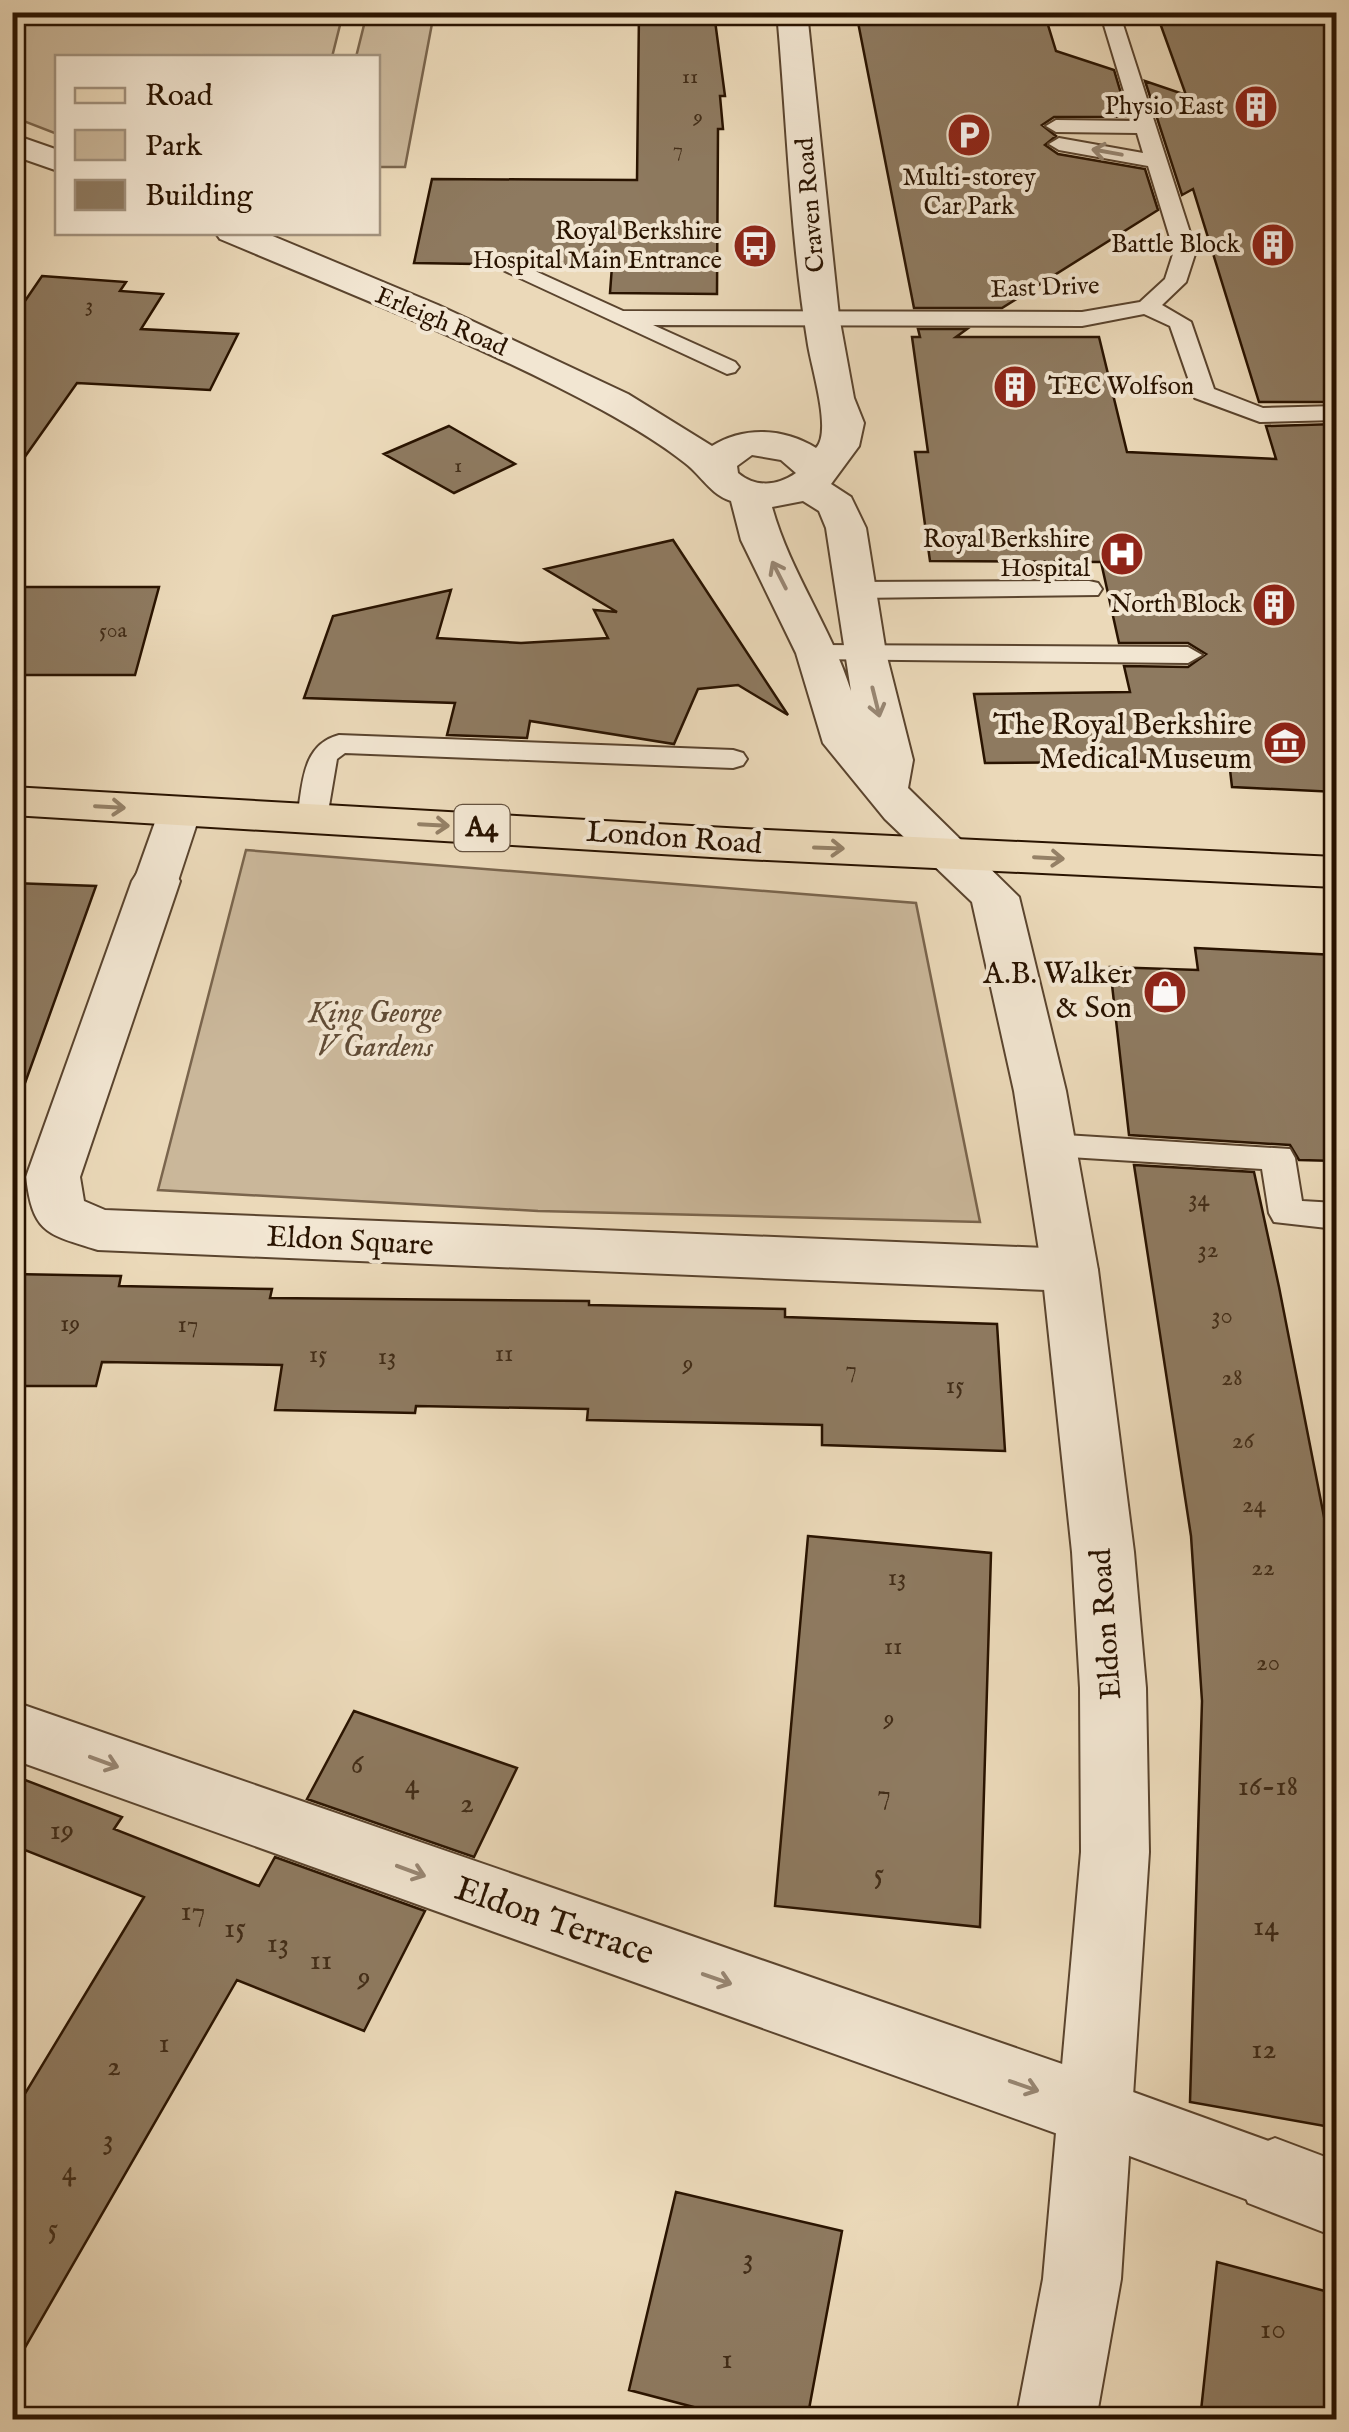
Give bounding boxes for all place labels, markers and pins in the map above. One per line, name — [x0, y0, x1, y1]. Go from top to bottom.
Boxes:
building icon: Physio East — [1233, 84, 1279, 130]
place label: Physio East — [1104, 91, 1224, 123]
parking icon: Multi-storey Car Park — [946, 112, 992, 158]
place label: Multi-storey Car Park — [902, 162, 1036, 223]
place label: Royal Berkshire Hospital Main Entrance — [472, 216, 722, 277]
building icon: Battle Block — [1250, 222, 1296, 268]
bus stop icon: Royal Berkshire Hospital Main Entrance — [732, 223, 778, 269]
place label: Battle Block — [1111, 229, 1241, 261]
building icon: TEC Wolfson — [992, 364, 1038, 410]
place label: TEC Wolfson — [1048, 371, 1194, 403]
place label: Royal Berkshire Hospital — [923, 524, 1090, 585]
hospital icon: Royal Berkshire Hospital — [1099, 531, 1145, 577]
building icon: North Block — [1251, 582, 1297, 628]
place label: North Block — [1110, 589, 1243, 621]
place label: The Royal Berkshire Medical Museum — [993, 707, 1252, 779]
museum icon: The Royal Berkshire Medical Museum — [1262, 720, 1308, 766]
place label: A.B. Walker & Son — [982, 956, 1132, 1028]
shop icon: A.B. Walker & Son — [1142, 969, 1188, 1015]

